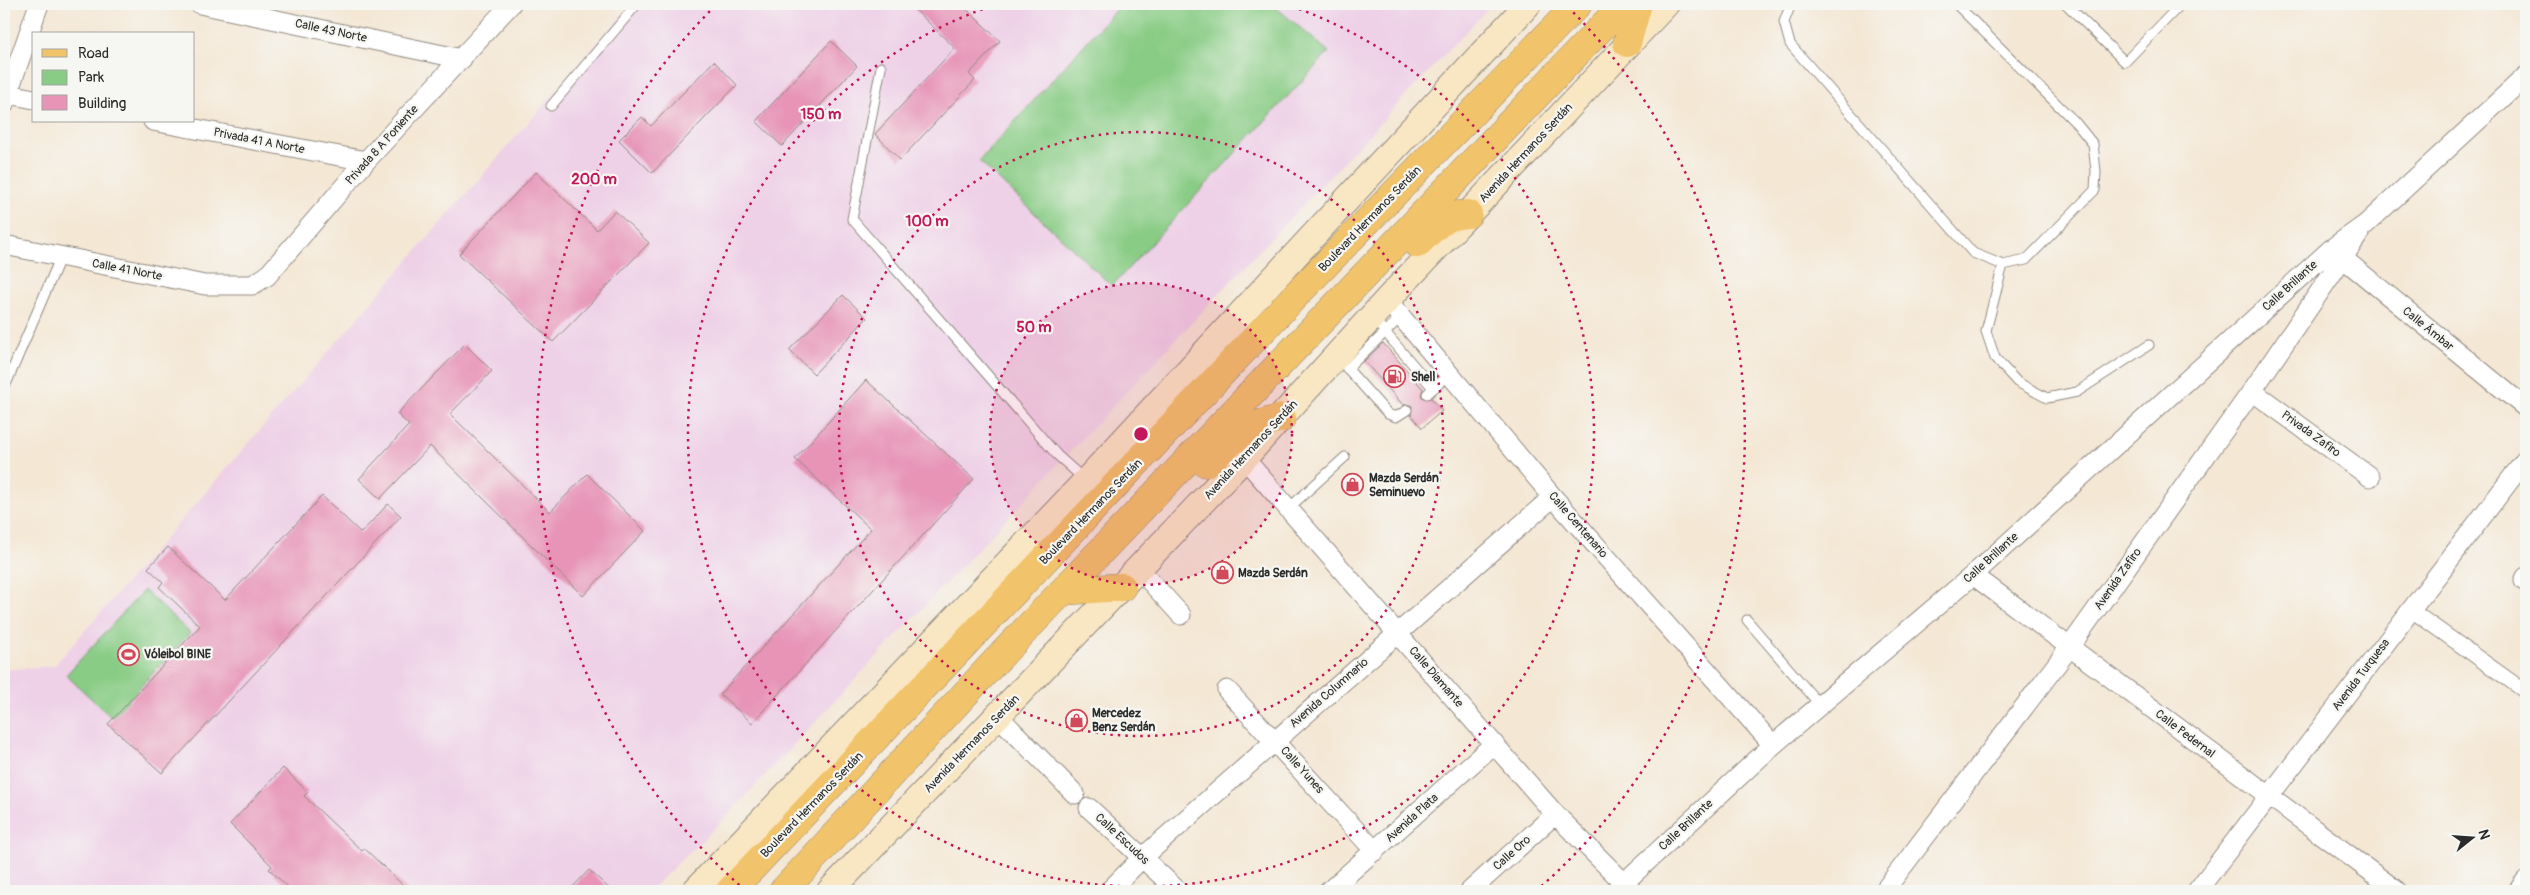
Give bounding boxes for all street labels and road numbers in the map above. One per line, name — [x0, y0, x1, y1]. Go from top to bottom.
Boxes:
street label: Calle 43 Norte — [294, 16, 368, 46]
street label: Avenida Hermanos Serdán — [1476, 100, 1576, 206]
street label: Privada 8 A Poniente — [342, 102, 422, 188]
street label: Privada 41 A Norte — [212, 125, 306, 157]
street label: Boulevard Hermanos Serdán — [1315, 163, 1425, 275]
street label: Calle 41 Norte — [91, 256, 163, 284]
street label: Calle Brillante — [2259, 257, 2321, 315]
street label: Calle Ámbar — [2399, 303, 2458, 355]
street label: Avenida Hermanos Serdán — [1201, 397, 1301, 503]
street label: Privada Zafiro — [2278, 408, 2344, 461]
street label: Boulevard Hermanos Serdán — [1036, 456, 1146, 568]
street label: Calle Centenario — [1545, 489, 1611, 562]
street label: Calle Brillante — [1960, 529, 2022, 587]
street label: Avenida Zafiro — [2091, 545, 2145, 613]
street label: Avenida Turquesa — [2329, 636, 2393, 714]
street label: Calle Diamante — [1405, 643, 1467, 711]
street label: Avenida Columnario — [1287, 654, 1372, 731]
street label: Avenida Hermanos Serdán — [921, 692, 1023, 796]
street label: Calle Pedernal — [2152, 707, 2218, 761]
street label: Calle Yunes — [1277, 743, 1327, 797]
street label: Boulevard Hermanos Serdán — [757, 749, 867, 861]
street label: Avenida Plata — [1382, 790, 1442, 846]
street label: Calle Brillante — [1656, 796, 1716, 854]
street label: Calle Escudos — [1092, 810, 1153, 868]
street label: Calle Oro — [1490, 832, 1534, 874]

